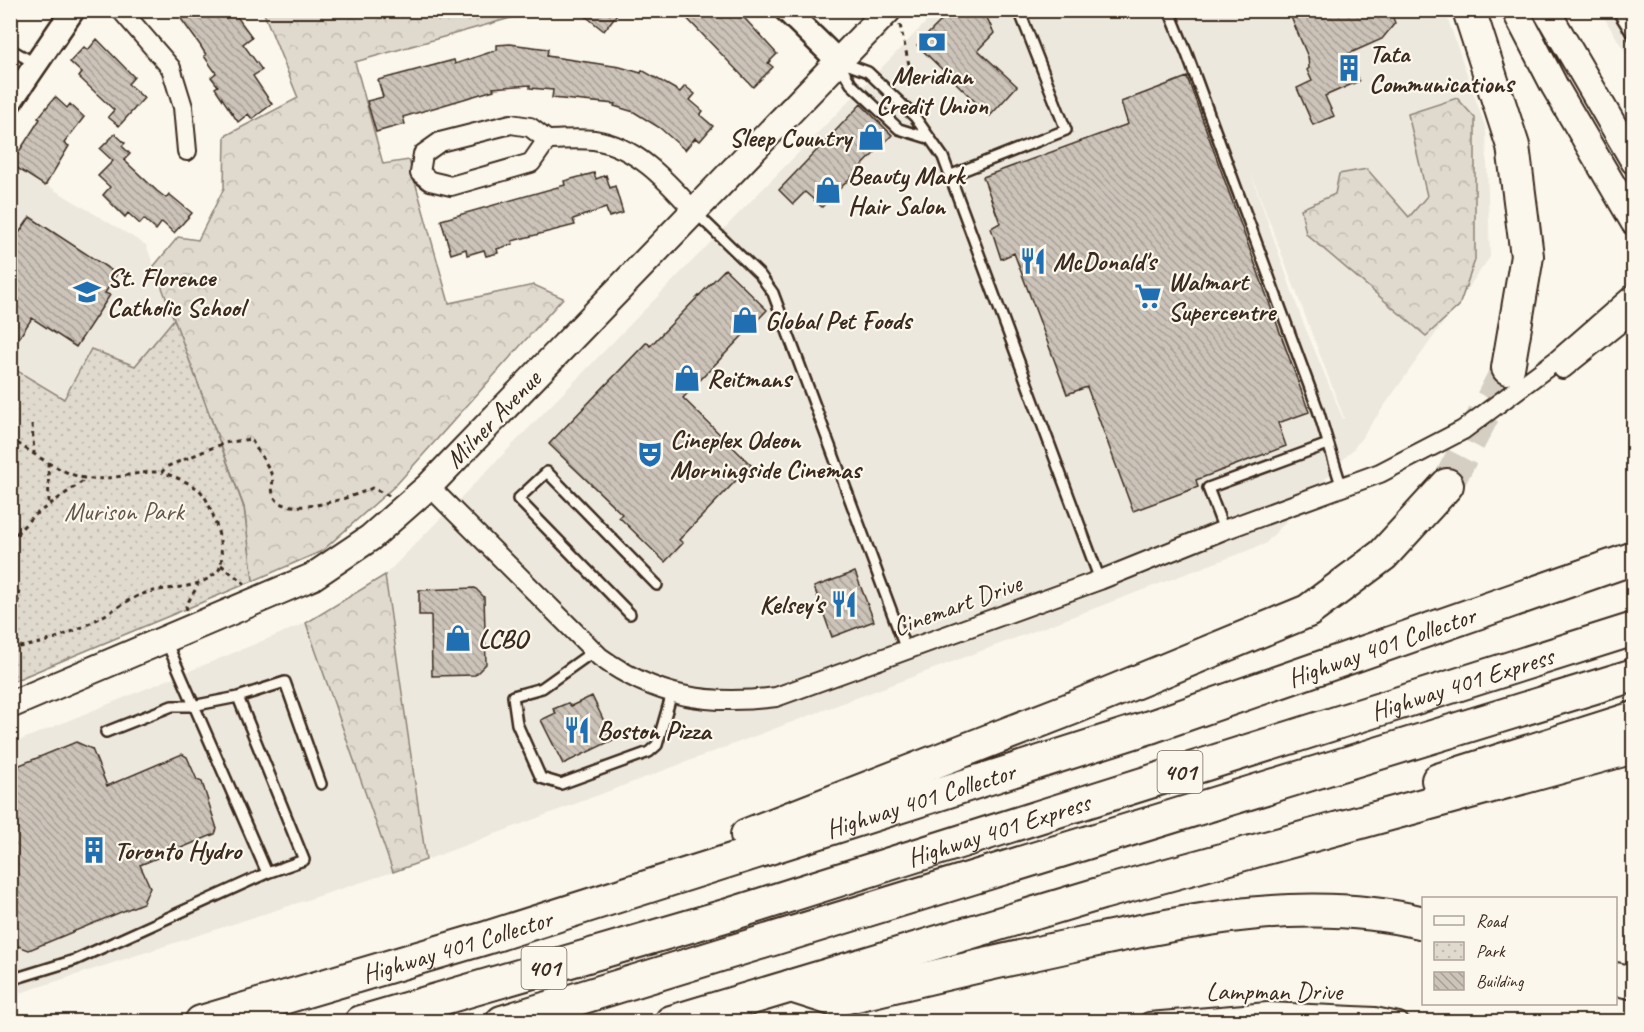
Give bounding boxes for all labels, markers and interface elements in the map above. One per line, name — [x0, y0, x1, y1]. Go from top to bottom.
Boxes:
bank icon: Meridian Credit Union — [917, 27, 947, 57]
place label: Tata Communications — [1369, 37, 1516, 100]
building icon: Tata Communications — [1334, 53, 1364, 83]
place label: Meridian Credit Union — [876, 59, 989, 122]
place label: Sleep Country — [729, 121, 854, 154]
shop icon: Sleep Country — [856, 122, 886, 152]
place label: Beauty Mark Hair Salon — [848, 159, 966, 222]
shop icon: Beauty Mark Hair Salon — [813, 175, 843, 205]
place label: McDonald's — [1053, 245, 1159, 278]
restaurant icon: McDonald's — [1018, 246, 1048, 276]
place label: St. Florence Catholic School — [107, 261, 250, 324]
place label: Walmart Supercentre — [1168, 265, 1277, 328]
school or university icon: St. Florence Catholic School — [72, 277, 102, 307]
supermarket icon: Walmart Supercentre — [1133, 281, 1163, 311]
place label: Global Pet Foods — [765, 304, 914, 337]
shop icon: Global Pet Foods — [730, 305, 760, 335]
street label: Milner Avenue — [438, 362, 549, 475]
place label: Reitmans — [707, 362, 794, 395]
shop icon: Reitmans — [672, 363, 702, 393]
place label: Cineplex Odeon Morningside Cinemas — [670, 423, 863, 486]
theatre icon: Cineplex Odeon Morningside Cinemas — [635, 439, 665, 469]
park label: Murison Park — [64, 495, 185, 528]
street label: Cinemart Drive — [888, 566, 1027, 643]
place label: Kelsey's — [759, 588, 827, 621]
restaurant icon: Kelsey's — [829, 589, 859, 619]
street label: Highway 401 Collector — [1283, 598, 1481, 694]
place label: LCBO — [478, 622, 531, 655]
shop icon: LCBO — [443, 623, 473, 653]
street label: Highway 401 Express — [1367, 638, 1559, 728]
place label: Boston Pizza — [597, 714, 713, 747]
restaurant icon: Boston Pizza — [562, 715, 592, 745]
road number: 401 — [1158, 751, 1202, 793]
street label: Highway 401 Collector — [822, 754, 1021, 845]
street label: Highway 401 Express — [903, 785, 1096, 874]
place label: Toronto Hydro — [114, 834, 243, 867]
building icon: Toronto Hydro — [79, 835, 109, 865]
legend — [1422, 897, 1617, 1005]
street label: Highway 401 Collector — [358, 901, 556, 989]
text: Road — [1476, 910, 1509, 932]
text: Park — [1476, 940, 1506, 962]
road number: 401 — [522, 947, 566, 989]
text: Building — [1476, 970, 1525, 992]
street label: Lampman Drive — [1206, 975, 1345, 1008]

